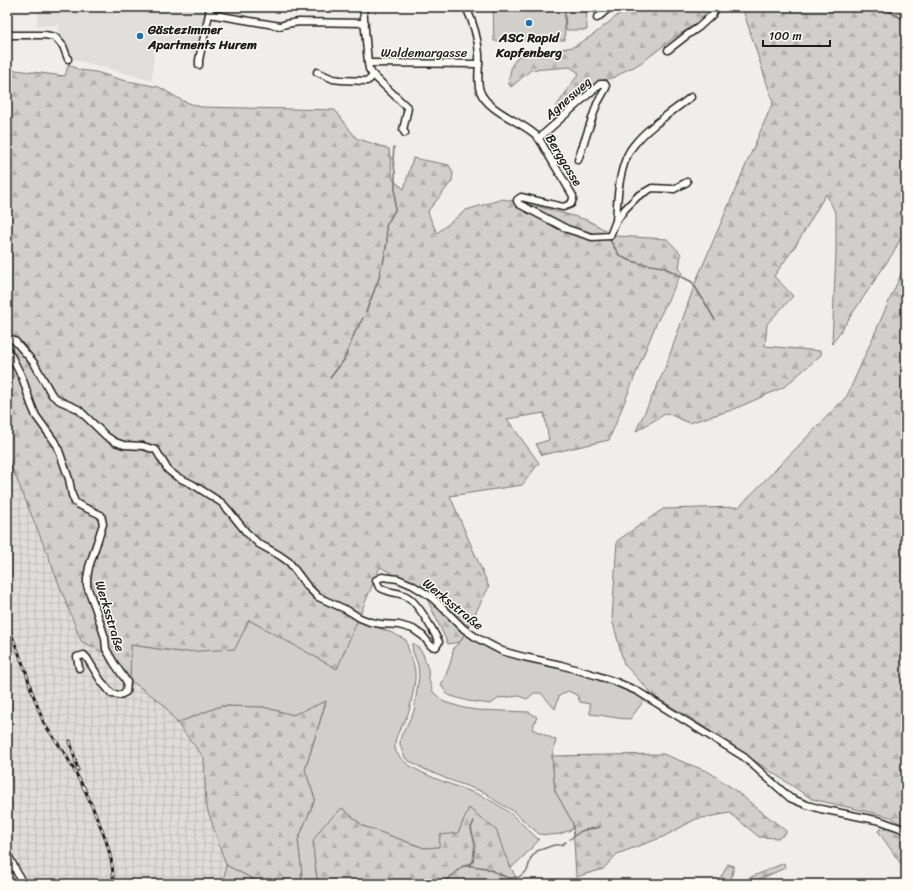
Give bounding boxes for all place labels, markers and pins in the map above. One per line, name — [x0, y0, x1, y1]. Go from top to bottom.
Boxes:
place label: Gästezimmer Apartments Hurem — [147, 18, 257, 56]
marker: ASC Rapid Kapfenberg — [524, 18, 534, 28]
place label: ASC Rapid Kapfenberg — [495, 26, 562, 64]
marker: Gästezimmer Apartments Hurem — [135, 31, 145, 41]

